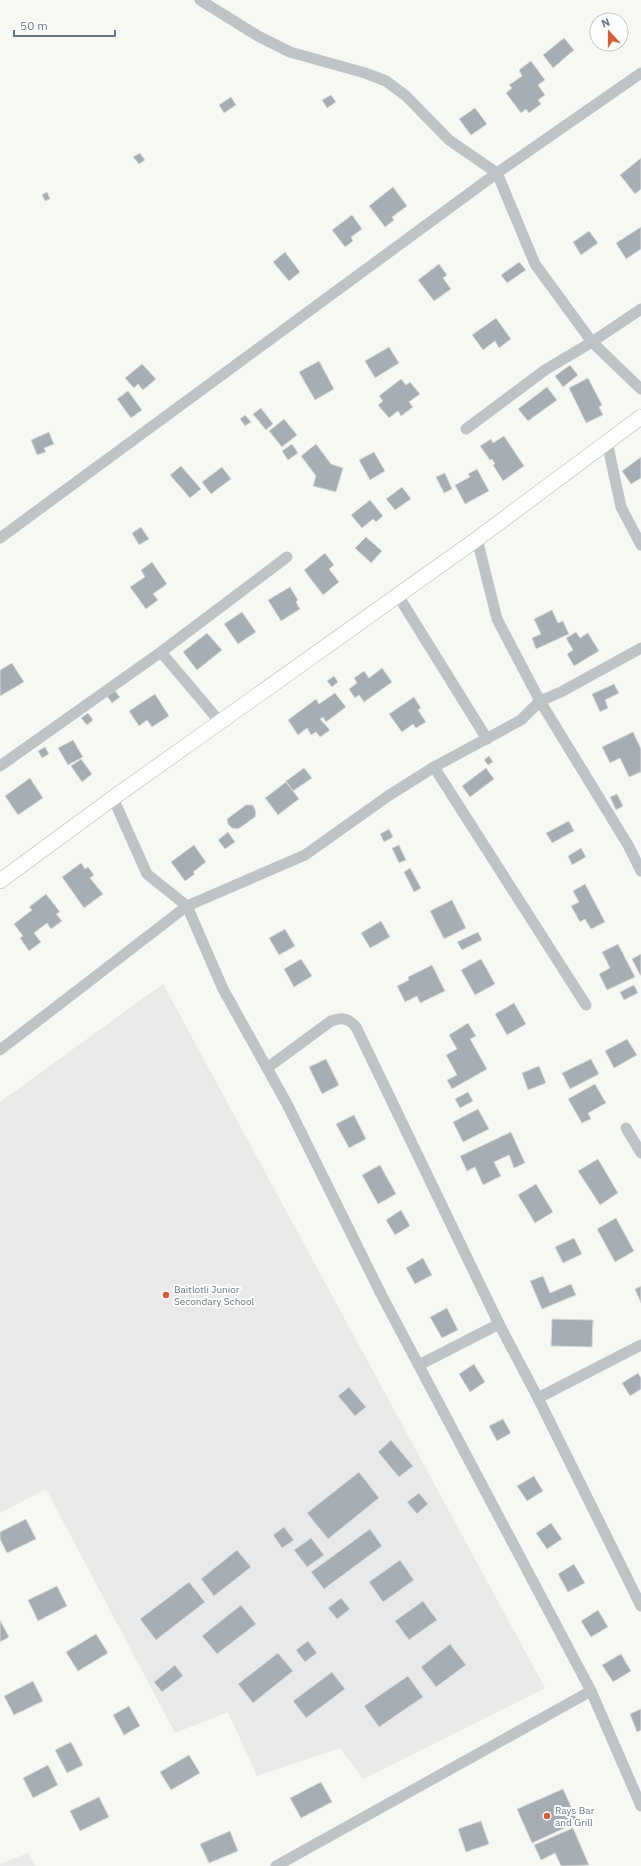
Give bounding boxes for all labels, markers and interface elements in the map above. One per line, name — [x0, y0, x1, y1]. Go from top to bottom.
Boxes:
scale bar — [14, 12, 115, 38]
north arrow — [589, 12, 629, 52]
text: N — [599, 15, 612, 31]
text: 50 m — [20, 18, 48, 33]
place label: Baitlotli Junior Secondary School — [174, 1283, 255, 1308]
marker: Baitlotli Junior Secondary School — [161, 1290, 171, 1300]
place label: Rays Bar and Grill — [555, 1804, 595, 1829]
marker: Rays Bar and Grill — [542, 1811, 552, 1821]

